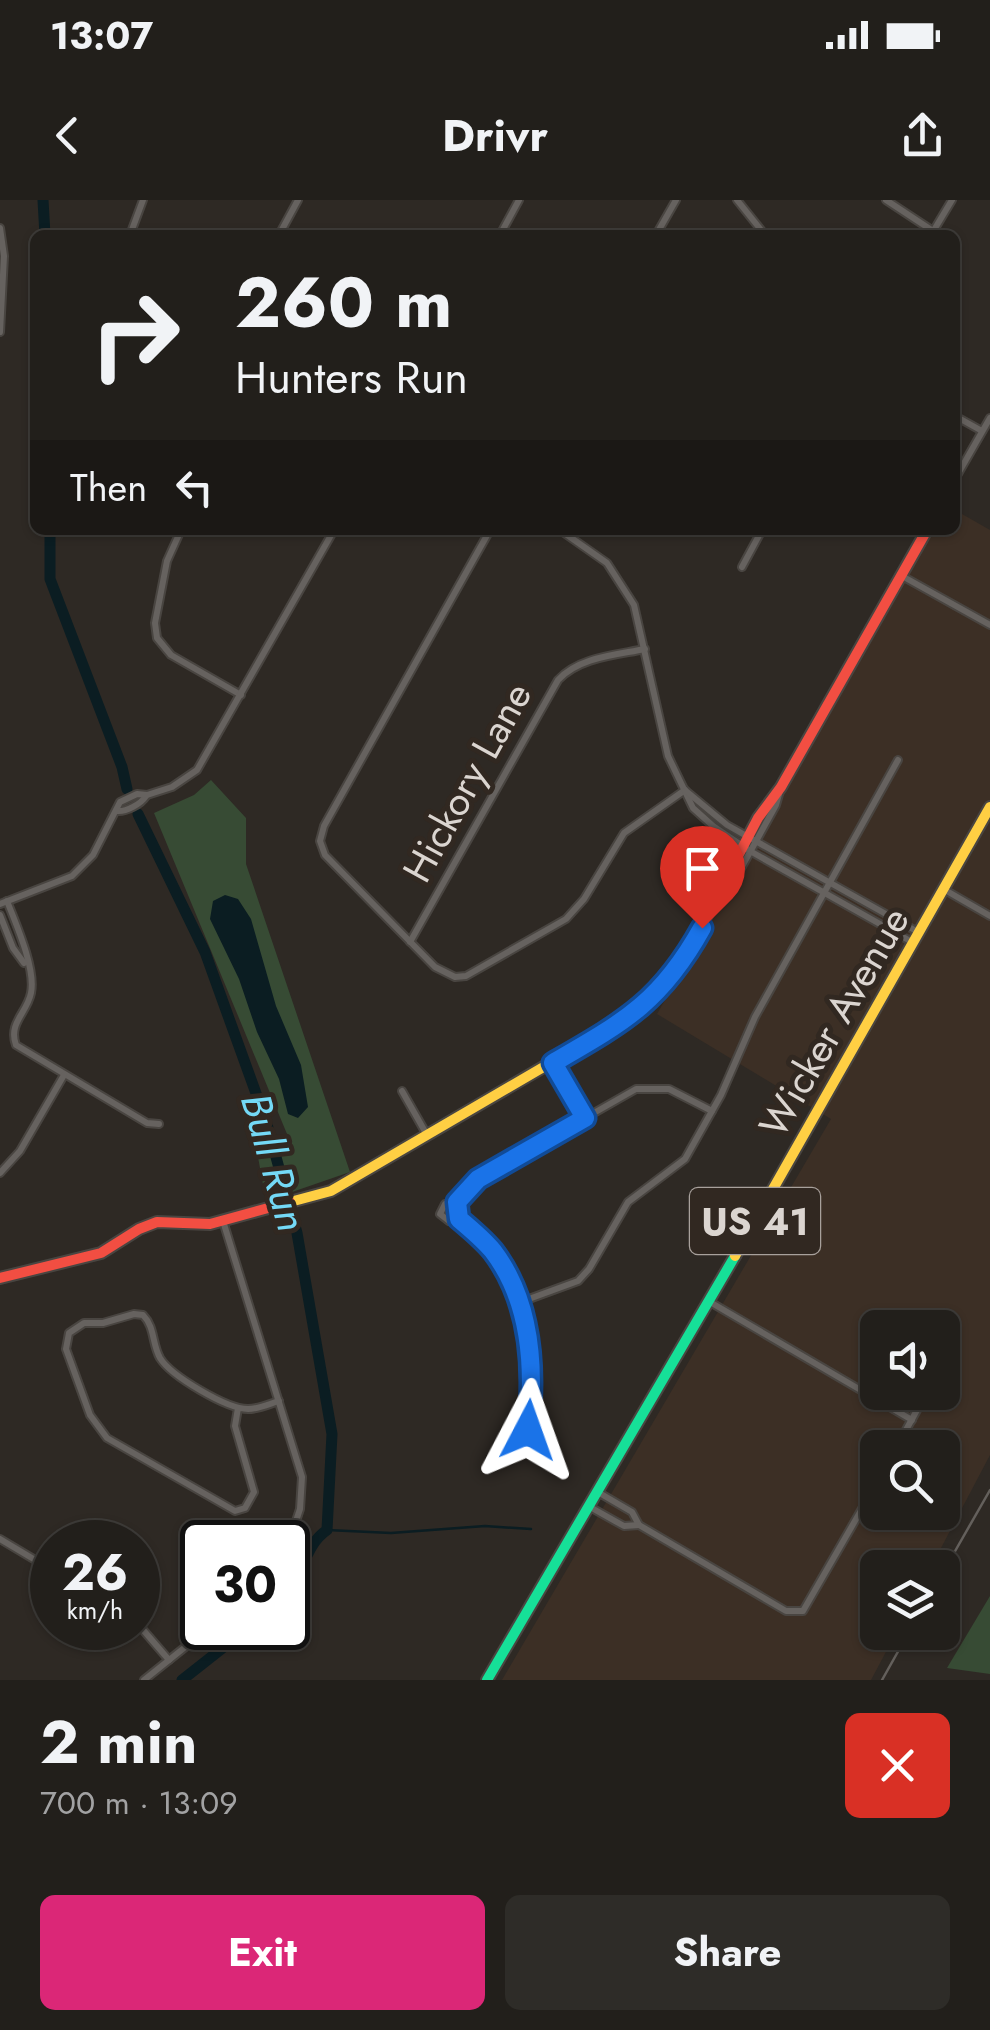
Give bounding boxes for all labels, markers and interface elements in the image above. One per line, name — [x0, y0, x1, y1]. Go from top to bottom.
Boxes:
text: 13:07 — [50, 8, 153, 63]
text: Drivr — [442, 103, 548, 168]
icon: back — [40, 108, 95, 163]
icon: share — [895, 108, 950, 163]
text: 260 m — [235, 252, 453, 353]
icon: right — [70, 270, 200, 400]
text: Hunters Run — [235, 345, 468, 410]
text: Then — [70, 460, 147, 515]
icon: left — [167, 460, 222, 515]
street label: Hickory Lane — [388, 672, 546, 892]
pin — [660, 826, 745, 929]
icon: arrive — [675, 841, 730, 896]
street label: Wicker Avenue — [745, 896, 923, 1148]
water label: Bull Run — [225, 1086, 323, 1238]
road number: US 41 — [690, 1188, 820, 1254]
map controls — [860, 1310, 960, 1650]
button: sound — [860, 1310, 960, 1410]
position arrow — [476, 1378, 580, 1482]
button: search — [860, 1430, 960, 1530]
speed limit sign: 30 — [180, 1520, 310, 1650]
text: 26 — [62, 1536, 128, 1609]
button: layers — [860, 1550, 960, 1650]
text: km/h — [67, 1592, 123, 1628]
text: 2 min — [40, 1699, 198, 1786]
button: close — [845, 1713, 950, 1818]
text: 700 m · 13:09 — [40, 1780, 238, 1826]
button: Exit — [40, 1895, 485, 2010]
button: Share — [505, 1895, 950, 2010]

